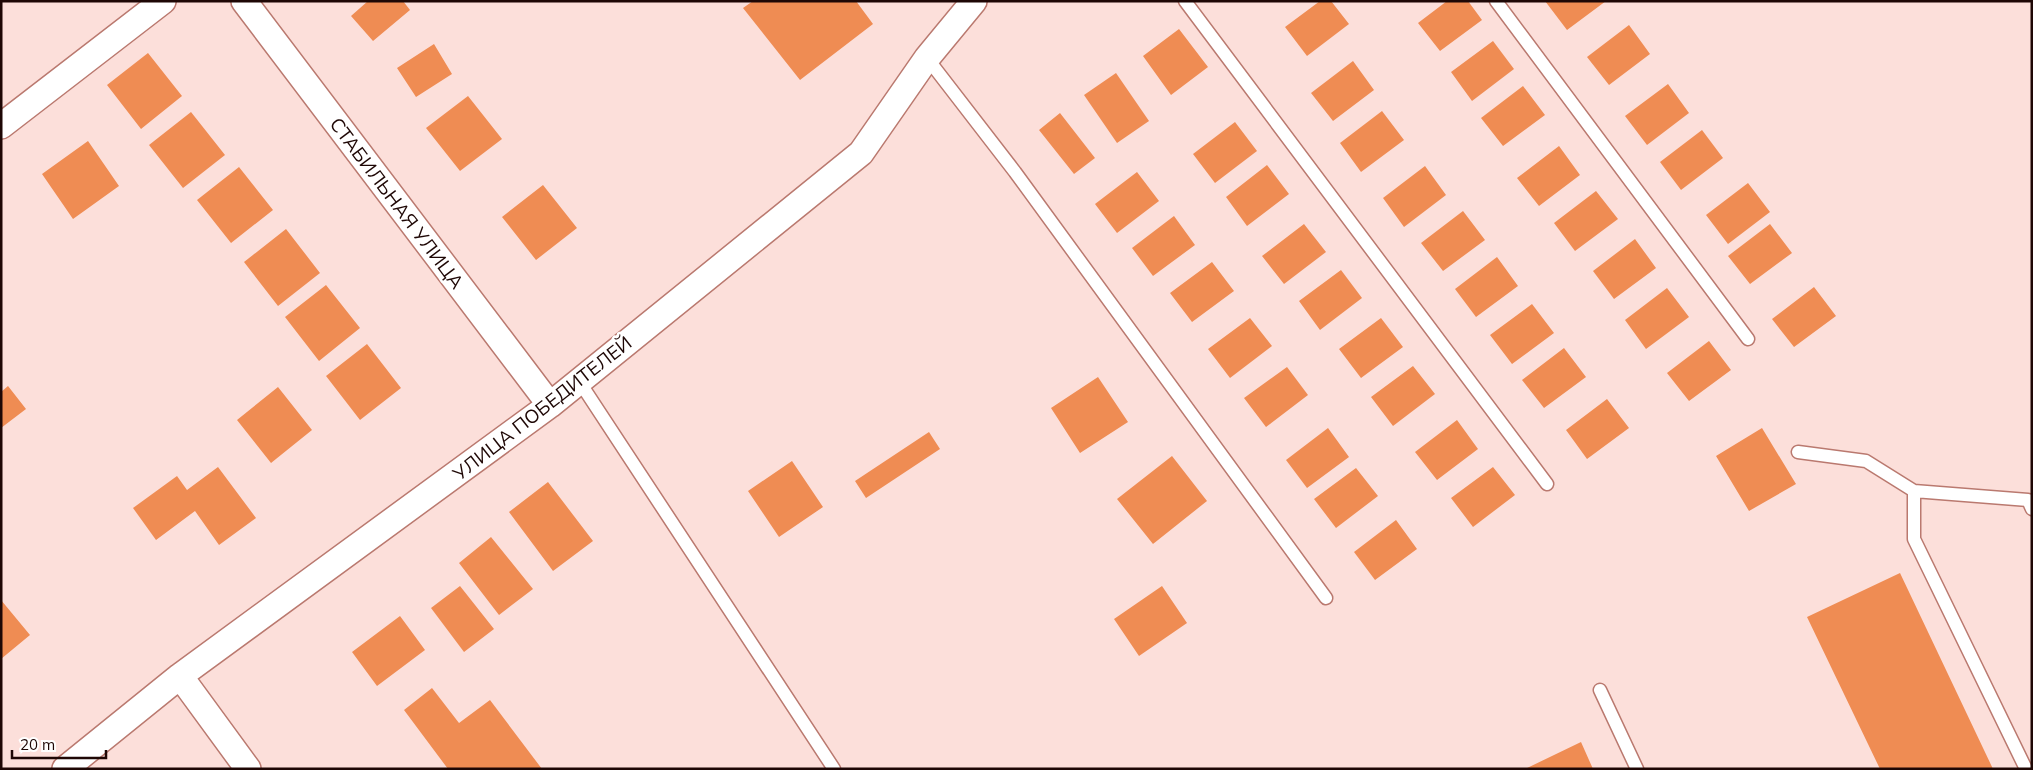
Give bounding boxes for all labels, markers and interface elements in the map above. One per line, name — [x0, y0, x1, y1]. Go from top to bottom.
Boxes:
street label: СТАБИЛЬНАЯ УЛИЦА — [325, 113, 469, 293]
street label: УЛИЦА ПОБЕДИТЕЛЕЙ — [447, 331, 636, 486]
scale bar — [12, 728, 106, 760]
text: 20 m — [20, 735, 55, 754]

